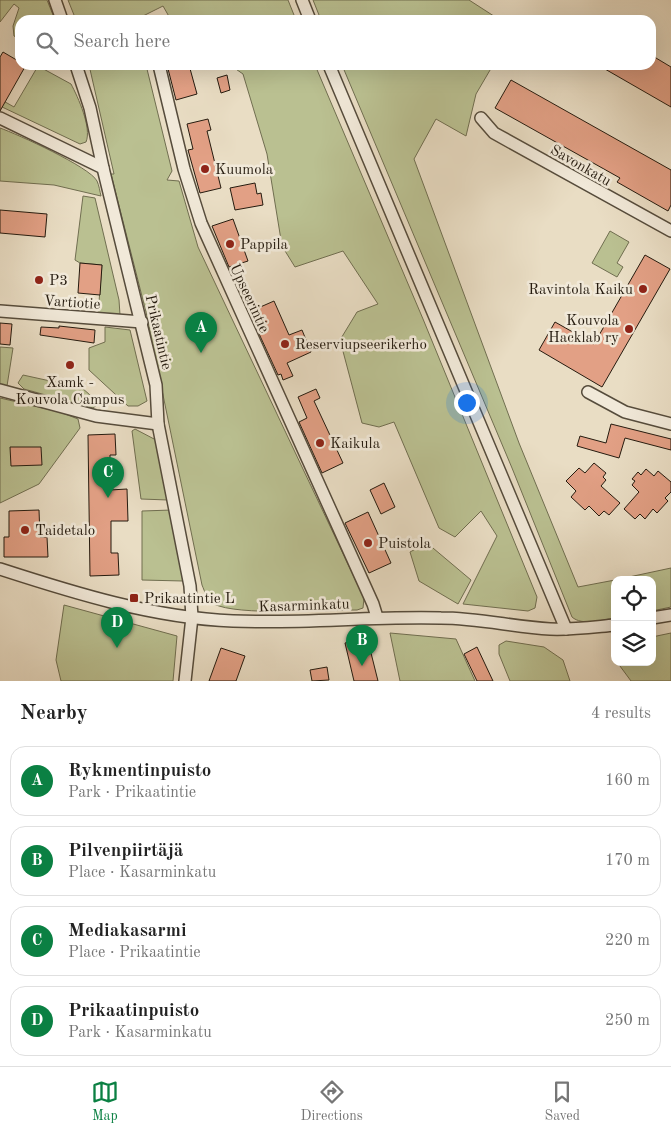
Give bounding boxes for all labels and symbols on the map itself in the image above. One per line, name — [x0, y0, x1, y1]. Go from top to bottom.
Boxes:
street label: Savonkatu — [547, 143, 613, 190]
marker: Kuumola — [199, 163, 211, 175]
place label: Kuumola — [215, 163, 274, 178]
marker: Pappila — [224, 238, 236, 250]
place label: Pappila — [240, 238, 289, 253]
street label: Upseerintie — [226, 262, 271, 336]
marker: P3 — [33, 274, 45, 286]
place label: P3 — [49, 274, 68, 289]
place label: Ravintola Kaiku — [528, 283, 633, 298]
marker: Ravintola Kaiku — [637, 283, 649, 295]
street label: Prikaatintie — [142, 293, 173, 371]
street label: Vartiotie — [43, 294, 101, 313]
pin: A — [185, 312, 217, 353]
place label: Kouvola Hacklab ry — [548, 314, 620, 346]
marker: Kouvola Hacklab ry — [623, 323, 635, 335]
marker: Reserviupseerikerho — [279, 338, 291, 350]
place label: Reserviupseerikerho — [295, 338, 427, 353]
marker: Xamk - Kouvola Campus — [64, 359, 76, 371]
place label: Xamk - Kouvola Campus — [16, 376, 124, 408]
your location — [454, 390, 480, 416]
marker: Kaikula — [314, 437, 326, 449]
place label: Kaikula — [330, 437, 381, 452]
pin: C — [92, 457, 124, 498]
marker: Taidetalo — [19, 524, 31, 536]
place label: Taidetalo — [35, 524, 95, 539]
marker: Puistola — [362, 537, 374, 549]
place label: Puistola — [378, 537, 432, 552]
marker: Prikaatintie L — [128, 592, 140, 604]
place label: Prikaatintie L — [144, 592, 235, 607]
street label: Kasarminkatu — [258, 597, 350, 616]
pin: D — [101, 607, 133, 648]
pin: B — [346, 625, 378, 666]

